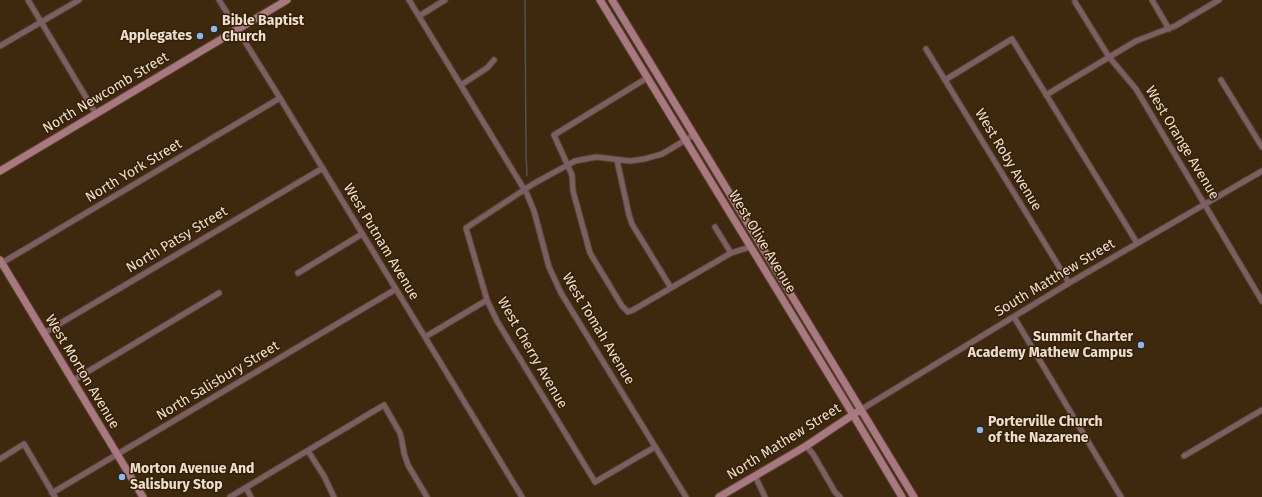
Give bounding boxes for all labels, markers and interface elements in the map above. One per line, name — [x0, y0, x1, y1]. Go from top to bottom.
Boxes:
place label: Bible Baptist Church — [222, 13, 304, 46]
marker: Bible Baptist Church — [209, 24, 219, 34]
place label: Applegates — [121, 28, 192, 44]
marker: Applegates — [195, 31, 205, 41]
street label: North Newcomb Street — [40, 49, 172, 137]
street label: West Orange Avenue — [1141, 83, 1223, 203]
street label: West Roby Avenue — [971, 106, 1045, 214]
street label: North York Street — [83, 136, 185, 206]
street label: West Putnam Avenue — [339, 181, 423, 303]
street label: West Olive Avenue — [725, 188, 799, 296]
street label: North Patsy Street — [123, 203, 231, 277]
street label: South Matthew Street — [992, 235, 1118, 321]
street label: West Tomah Avenue — [558, 270, 638, 388]
street label: West Cherry Avenue — [493, 294, 571, 412]
street label: West Morton Avenue — [41, 312, 123, 432]
place label: Summit Charter Academy Mathew Campus — [968, 329, 1133, 362]
street label: North Salisbury Street — [154, 338, 282, 424]
marker: Summit Charter Academy Mathew Campus — [1136, 340, 1146, 350]
street label: North Mathew Street — [724, 400, 844, 484]
place label: Porterville Church of the Nazarene — [988, 414, 1103, 446]
marker: Porterville Church of the Nazarene — [975, 425, 985, 435]
place label: Morton Avenue And Salisbury Stop — [130, 461, 254, 494]
marker: Morton Avenue And Salisbury Stop — [117, 472, 127, 482]

